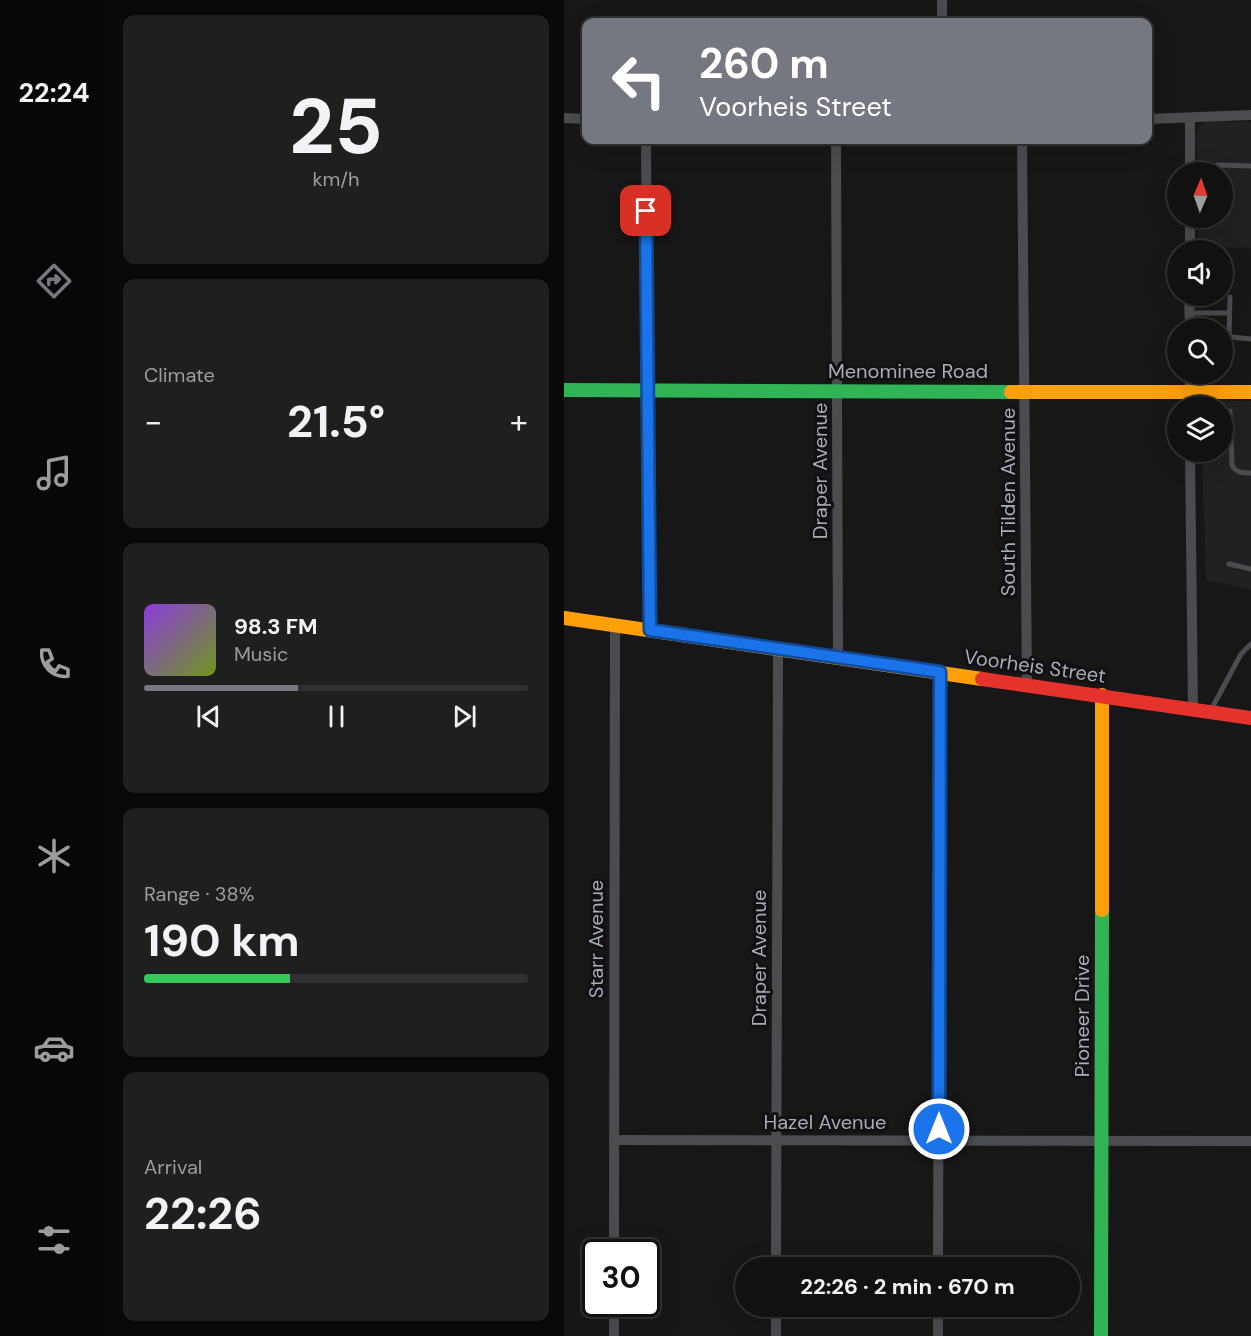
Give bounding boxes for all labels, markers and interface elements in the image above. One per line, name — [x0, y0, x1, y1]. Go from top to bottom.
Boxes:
text: 260 m — [699, 36, 829, 91]
icon: left — [600, 42, 678, 120]
text: 22:24 — [19, 75, 89, 110]
text: 25 — [289, 76, 383, 177]
text: Voorheis Street — [699, 89, 892, 124]
north arrow — [1167, 162, 1233, 228]
map controls — [1167, 162, 1233, 462]
text: km/h — [312, 166, 360, 192]
pin — [620, 185, 671, 236]
icon: arrive — [629, 194, 662, 227]
button: sound — [1167, 240, 1233, 306]
icon: directions — [33, 260, 75, 302]
button: search — [1167, 318, 1233, 384]
street label: Menominee Road — [828, 358, 988, 384]
text: Climate — [144, 362, 215, 388]
text: 21.5° — [287, 392, 385, 451]
button: layers — [1167, 396, 1233, 462]
text: − — [144, 400, 162, 443]
text: + — [510, 400, 528, 443]
street label: Draper Avenue — [807, 403, 833, 539]
street label: South Tilden Avenue — [995, 408, 1021, 596]
icon: music — [33, 452, 75, 494]
text: 98.3 FM — [234, 612, 317, 641]
text: Music — [234, 641, 289, 667]
icon: phone — [33, 643, 75, 685]
street label: Voorheis Street — [962, 643, 1108, 689]
icon: previous — [192, 700, 225, 733]
icon: pause — [320, 700, 353, 733]
icon: next — [448, 700, 481, 733]
icon: climate — [33, 835, 75, 877]
street label: Starr Avenue — [583, 880, 609, 998]
text: Range · 38% — [144, 881, 254, 907]
street label: Draper Avenue — [746, 890, 772, 1026]
text: 190 km — [144, 911, 300, 970]
street label: Pioneer Drive — [1069, 955, 1095, 1077]
icon: car — [33, 1027, 75, 1069]
position arrow — [907, 1097, 971, 1161]
street label: Hazel Avenue — [764, 1109, 886, 1135]
text: Arrival — [144, 1154, 202, 1180]
text: 22:26 — [144, 1184, 262, 1243]
icon: filters — [33, 1219, 75, 1261]
speed limit sign: 30 — [582, 1239, 660, 1317]
text: 22:26 · 2 min · 670 m — [800, 1272, 1015, 1301]

